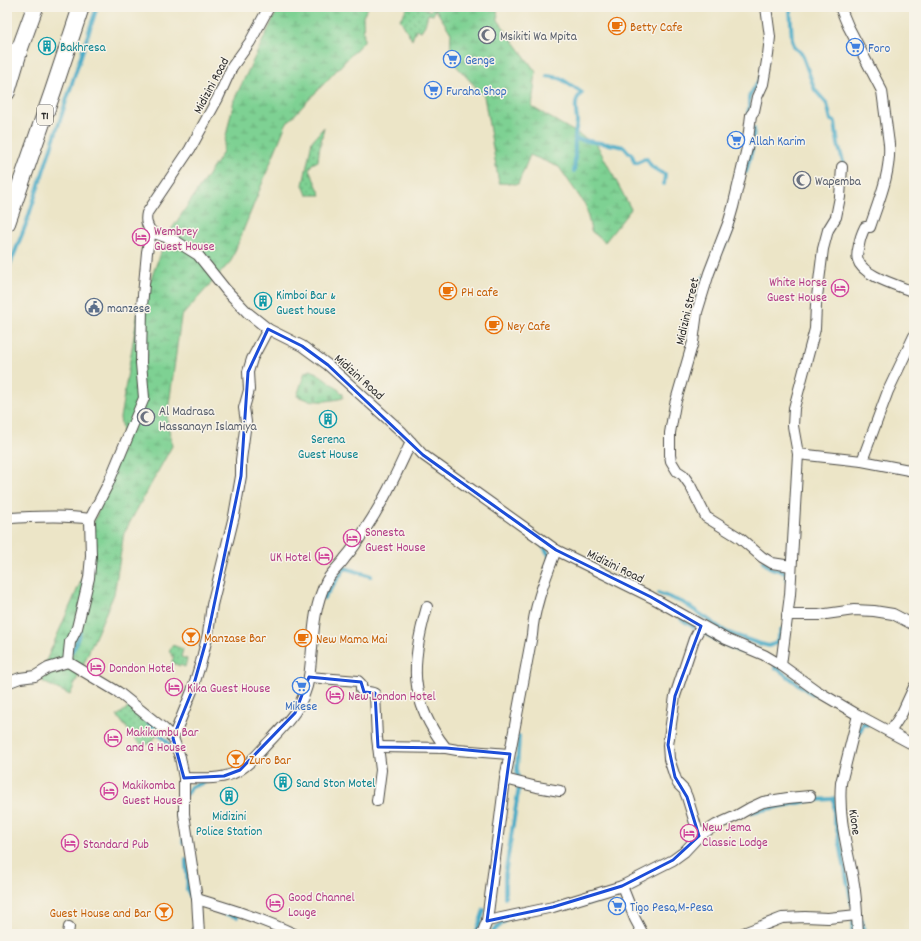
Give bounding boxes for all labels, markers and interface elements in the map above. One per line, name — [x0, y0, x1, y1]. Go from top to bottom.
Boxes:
cafe icon: Betty Cafe — [607, 16, 627, 36]
place label: Betty Cafe — [630, 19, 683, 38]
mosque icon: Msikiti Wa Mpita — [477, 25, 497, 45]
place label: Msikiti Wa Mpita — [500, 28, 578, 47]
building icon: Bakhresa — [37, 36, 57, 56]
supermarket icon: Foro — [845, 37, 865, 57]
place label: Bakhresa — [60, 39, 107, 58]
place label: Foro — [868, 40, 890, 59]
supermarket icon: Genge — [442, 49, 462, 69]
place label: Genge — [465, 52, 495, 71]
street label: Midizini Road — [189, 55, 235, 118]
supermarket icon: Furaha Shop — [423, 80, 443, 100]
place label: Furaha Shop — [446, 83, 507, 102]
road number: T1 — [37, 105, 53, 125]
supermarket icon: Allah Karim — [726, 130, 746, 150]
place label: Allah Karim — [749, 133, 806, 152]
mosque icon: Wapemba — [792, 170, 812, 190]
place label: Wapemba — [815, 173, 862, 192]
place label: Wembrey Guest House — [154, 223, 215, 257]
hotel icon: Wembrey Guest House — [131, 227, 151, 247]
place label: White Horse Guest House — [767, 274, 827, 308]
street label: Midizini Street — [671, 276, 705, 347]
hotel icon: White Horse Guest House — [830, 278, 850, 298]
cafe icon: PH cafe — [438, 281, 458, 301]
place label: PH cafe — [461, 284, 498, 303]
place label: Kimboi Bar & Guest house — [276, 287, 336, 321]
building icon: Kimboi Bar & Guest house — [253, 291, 273, 311]
public building icon: manzese — [84, 297, 104, 317]
place label: manzese — [107, 300, 150, 319]
cafe icon: Ney Cafe — [484, 315, 504, 335]
place label: Ney Cafe — [507, 318, 550, 337]
street label: Midizini Road — [329, 350, 388, 405]
place label: Al Madrasa Hassanayn Islamiya — [159, 403, 257, 437]
mosque icon: Al Madrasa Hassanayn Islamiya — [136, 407, 156, 427]
building icon: Serena Guest House — [318, 409, 338, 429]
place label: Serena Guest House — [298, 431, 358, 465]
place label: Sonesta Guest House — [365, 524, 426, 558]
hotel icon: Sonesta Guest House — [342, 528, 362, 548]
street label: Midizini Road — [583, 545, 647, 589]
hotel icon: UK Hotel — [314, 546, 334, 566]
place label: UK Hotel — [270, 549, 311, 568]
bar icon: Manzase Bar — [181, 627, 201, 647]
cafe icon: New Mama Mai — [293, 628, 313, 648]
place label: Manzase Bar — [204, 630, 266, 649]
place label: New Mama Mai — [316, 631, 388, 650]
hotel icon: Dondon Hotel — [86, 657, 106, 677]
place label: Dondon Hotel — [109, 660, 174, 679]
supermarket icon: Mikese — [291, 676, 311, 696]
hotel icon: Kika Guest House — [164, 677, 184, 697]
place label: Kika Guest House — [187, 680, 270, 699]
hotel icon: New London Hotel — [325, 685, 345, 705]
place label: New London Hotel — [348, 688, 436, 707]
place label: Mikese — [285, 698, 317, 717]
place label: Makikumbu Bar and G House — [126, 724, 199, 758]
hotel icon: Makikumbu Bar and G House — [103, 728, 123, 748]
bar icon: Zuro Bar — [226, 749, 246, 769]
place label: Zuro Bar — [249, 752, 291, 771]
building icon: Sand Ston Motel — [273, 772, 293, 792]
place label: Sand Ston Motel — [296, 775, 375, 794]
place label: Makikomba Guest House — [122, 777, 183, 811]
hotel icon: Makikomba Guest House — [99, 781, 119, 801]
building icon: Midizini Police Station — [219, 786, 239, 806]
place label: Midizini Police Station — [196, 808, 262, 842]
street label: Kione — [842, 808, 865, 837]
place label: New Jema Classic Lodge — [702, 819, 768, 853]
hotel icon: New Jema Classic Lodge — [679, 823, 699, 843]
hotel icon: Standard Pub — [60, 833, 80, 853]
place label: Standard Pub — [83, 836, 149, 855]
place label: Good Channel Louge — [288, 889, 355, 923]
hotel icon: Good Channel Louge — [265, 893, 285, 913]
supermarket icon: Tigo Pesa,M-Pesa — [607, 896, 627, 916]
place label: Tigo Pesa,M-Pesa — [630, 899, 714, 918]
bar icon: Guest House and Bar — [154, 902, 174, 922]
place label: Guest House and Bar — [49, 905, 151, 924]

